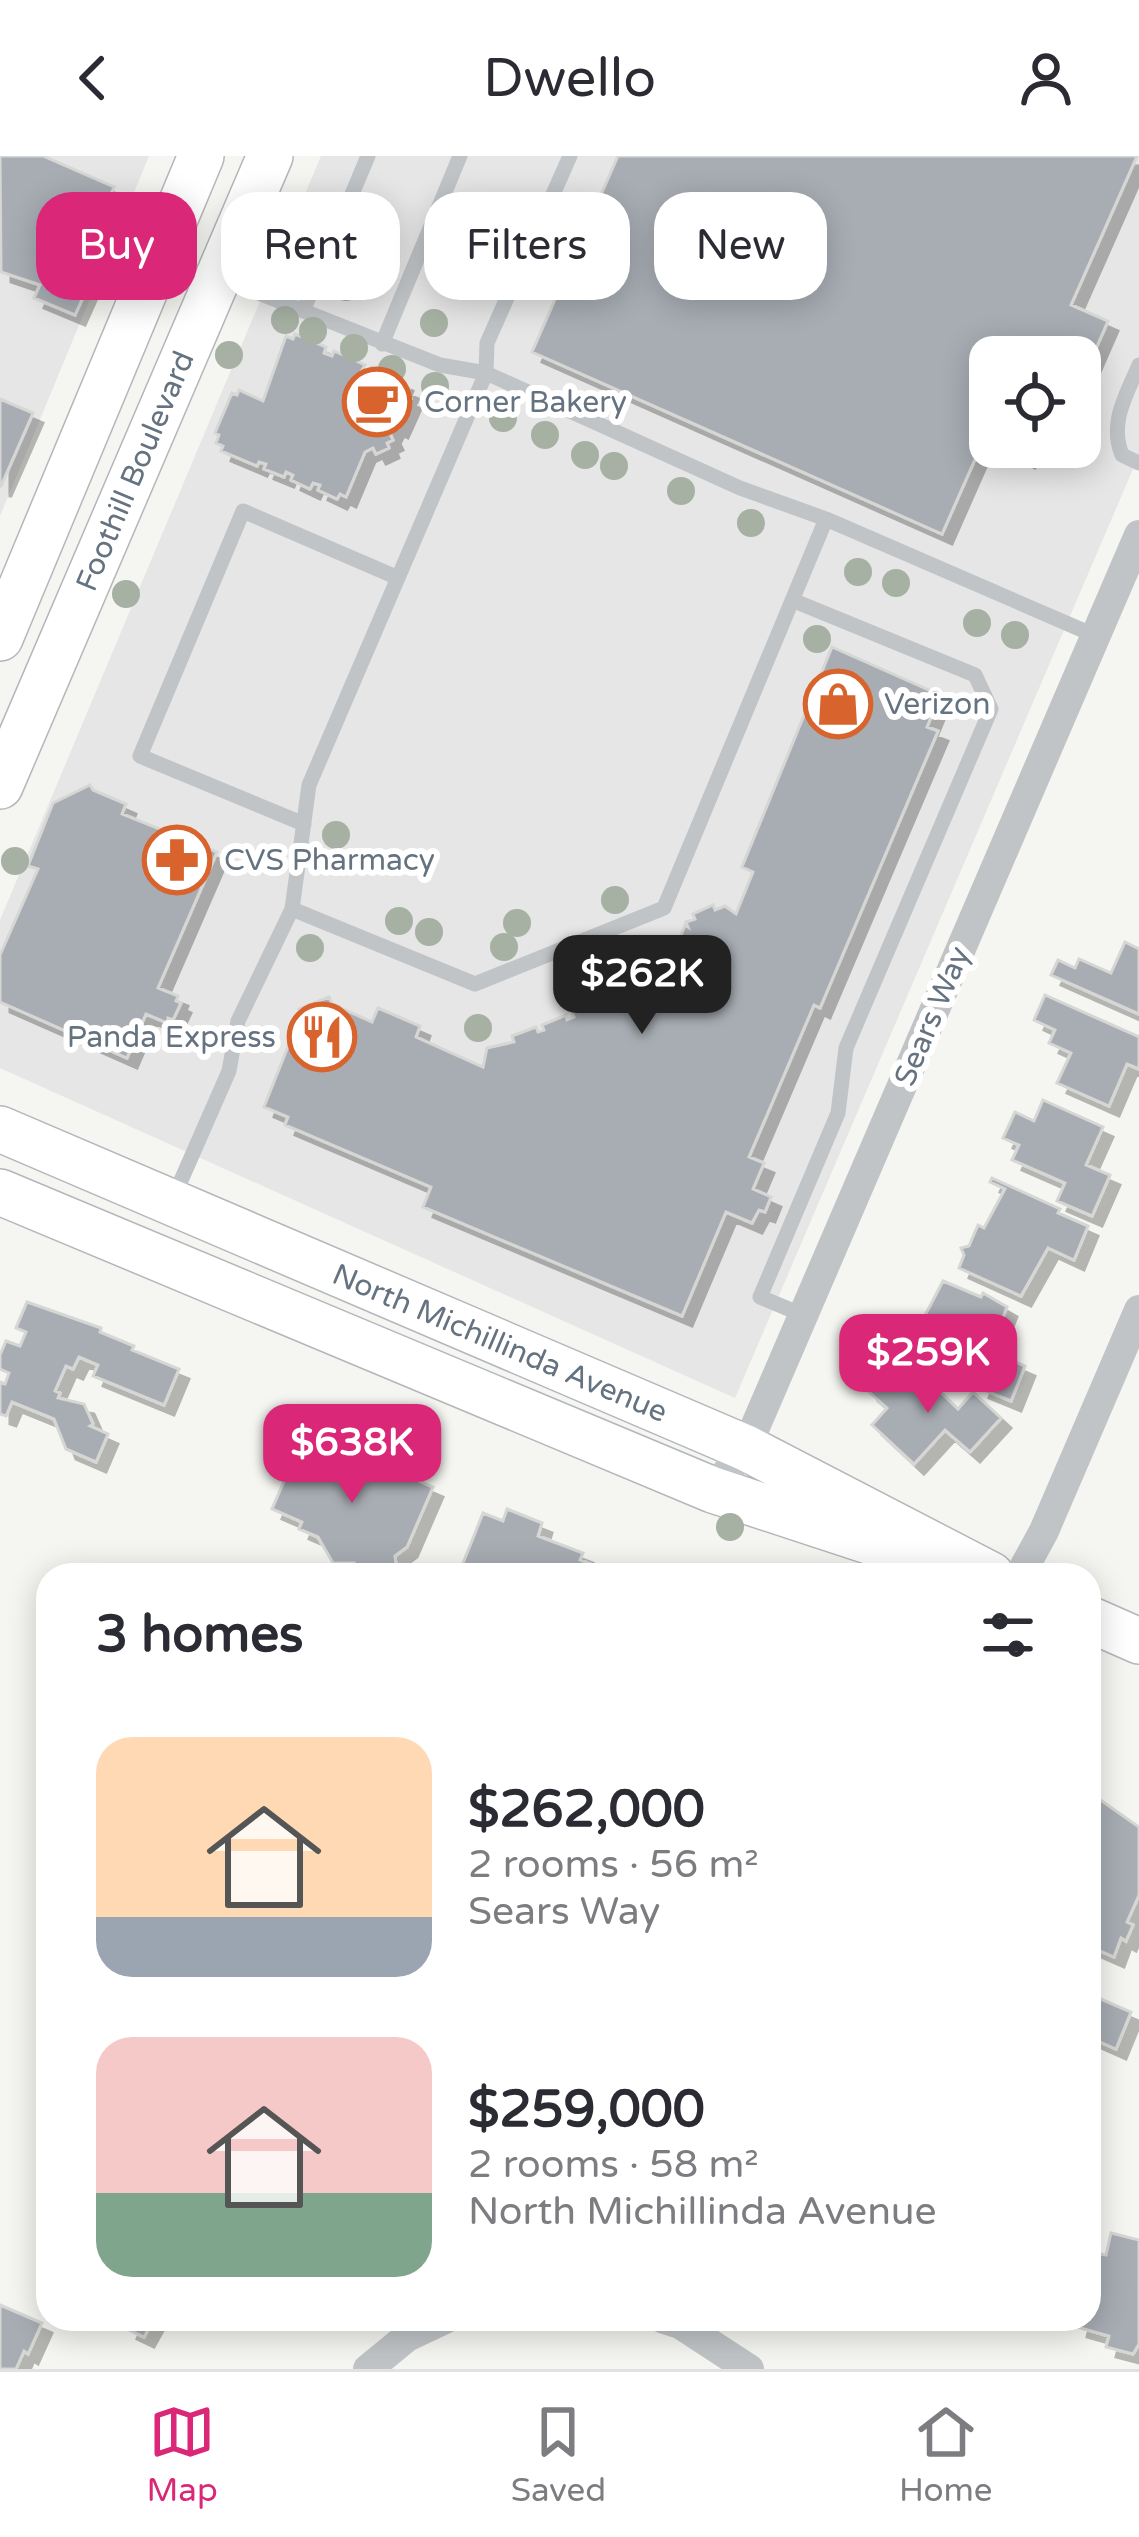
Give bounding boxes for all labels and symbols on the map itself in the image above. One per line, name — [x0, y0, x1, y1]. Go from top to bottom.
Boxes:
street label: Foothill Boulevard — [68, 346, 203, 597]
cafe icon: Corner Bakery — [342, 367, 412, 437]
place label: Corner Bakery — [424, 384, 627, 421]
shop icon: Verizon — [803, 669, 873, 739]
place label: Verizon — [884, 686, 991, 723]
pharmacy icon: CVS Pharmacy — [142, 825, 212, 895]
place label: CVS Pharmacy — [224, 842, 435, 879]
pin: $262K — [558, 935, 726, 1037]
street label: Sears Way — [887, 941, 978, 1091]
restaurant icon: Panda Express — [287, 1002, 357, 1072]
place label: Panda Express — [67, 1019, 276, 1056]
street label: North Michillinda Avenue — [327, 1256, 673, 1431]
pin: $259K — [844, 1314, 1012, 1416]
pin: $638K — [268, 1404, 436, 1506]

